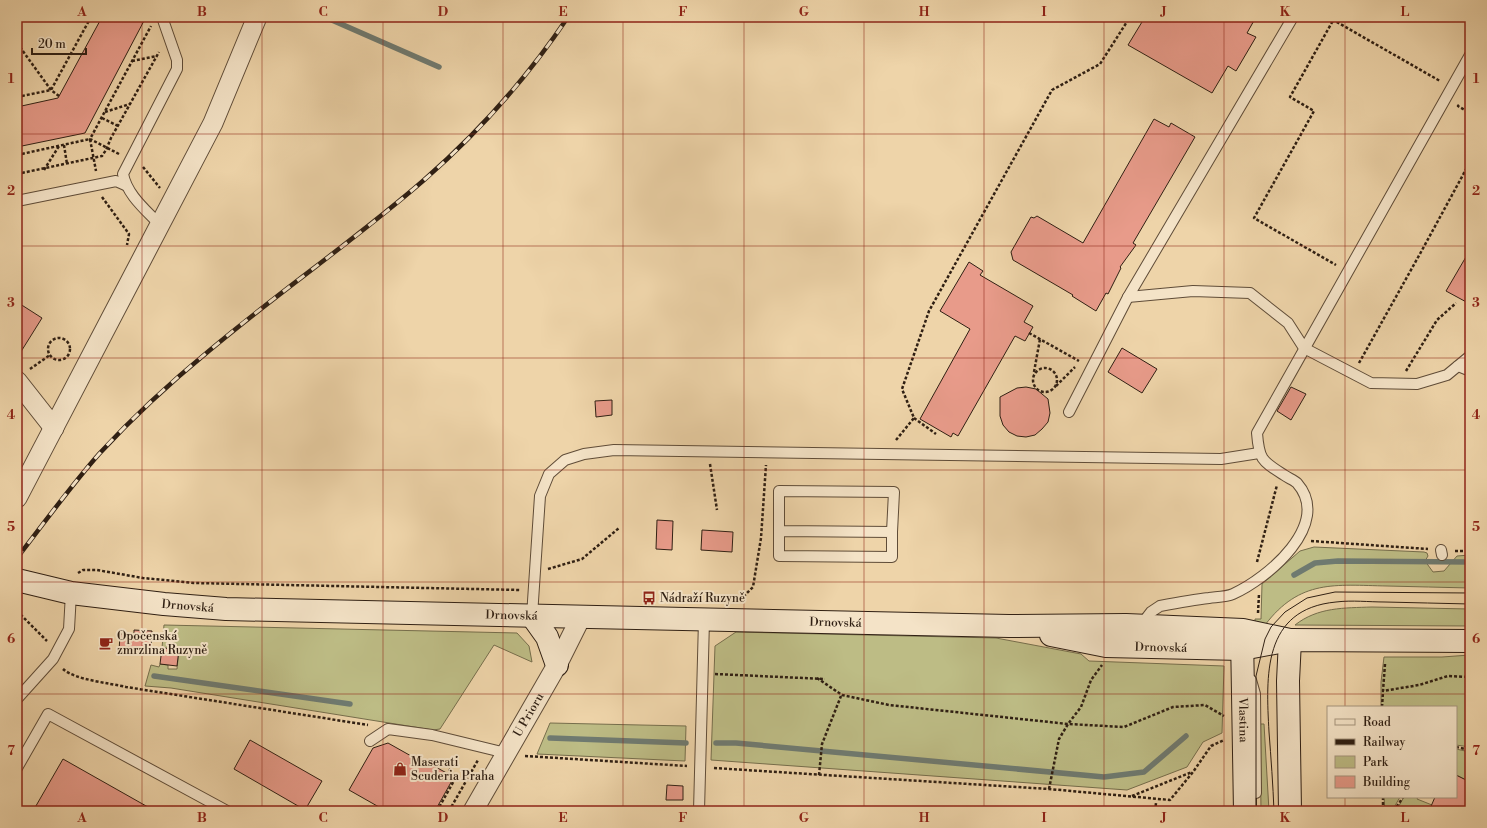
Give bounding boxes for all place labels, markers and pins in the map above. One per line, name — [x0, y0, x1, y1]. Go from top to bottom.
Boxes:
bus stop icon: Nádraží Ruzyně — [641, 590, 657, 606]
place label: Nádraží Ruzyně — [660, 591, 745, 606]
place label: Opočenská zmrzlina Ruzyně — [117, 629, 207, 658]
cafe icon: Opočenská zmrzlina Ruzyně — [98, 635, 114, 651]
place label: Maserati Scuderia Praha — [411, 755, 495, 784]
shop icon: Maserati Scuderia Praha — [392, 761, 408, 777]

